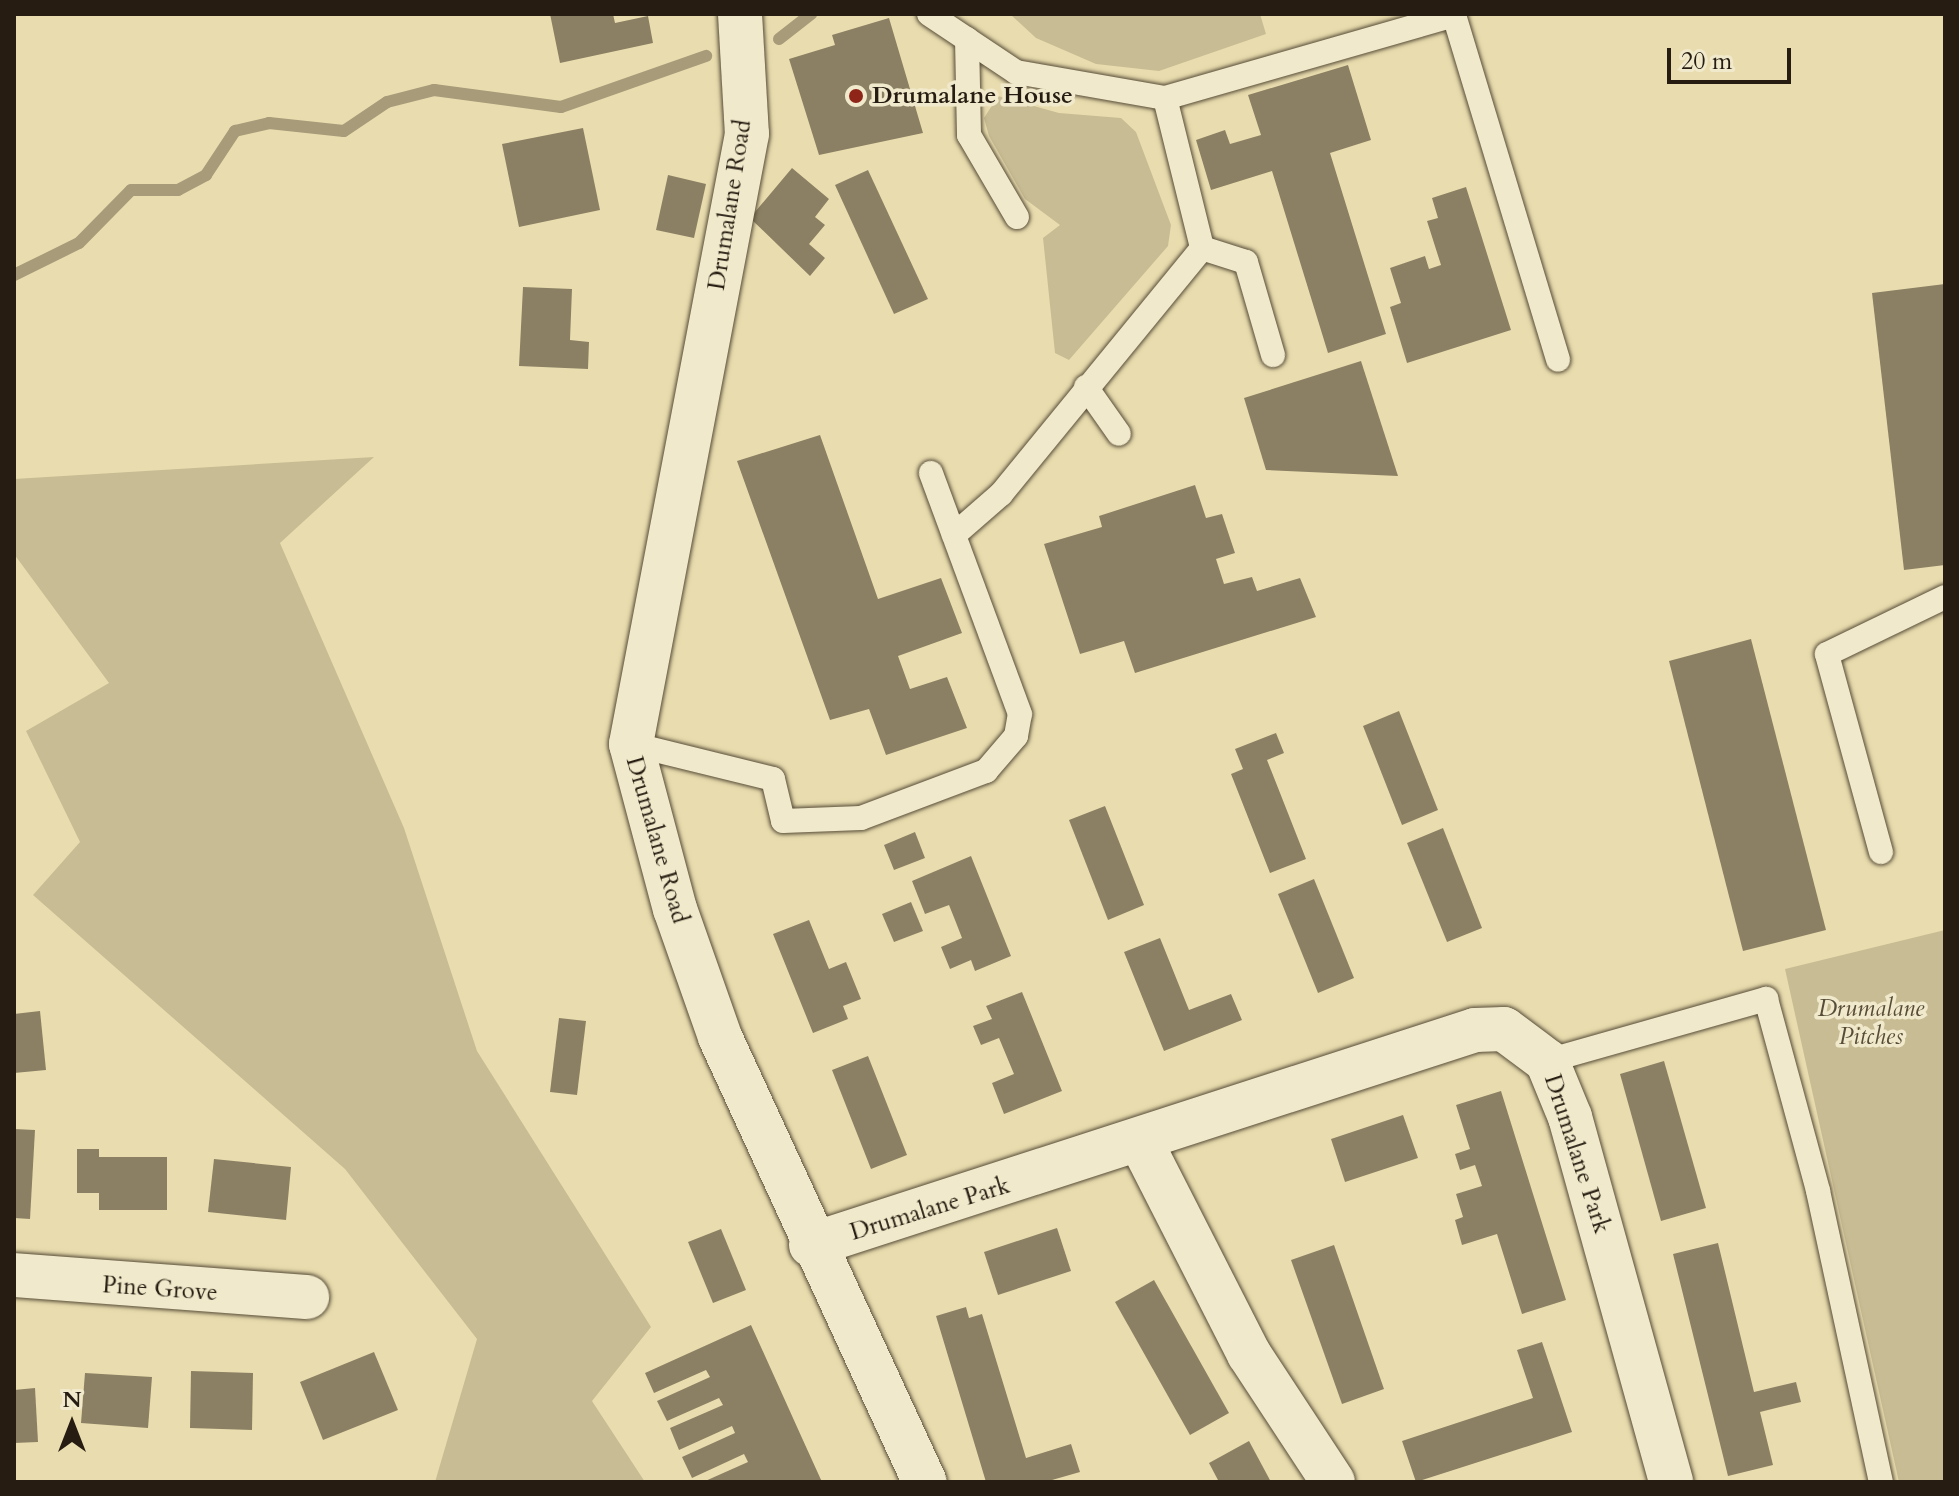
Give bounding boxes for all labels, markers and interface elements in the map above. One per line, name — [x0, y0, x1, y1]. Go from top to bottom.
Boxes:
scale bar — [1671, 32, 1795, 82]
text: 20 m — [1681, 45, 1732, 78]
place label: Drumalane House — [872, 82, 1073, 110]
marker: Drumalane House — [847, 87, 865, 105]
street label: Drumalane Road — [702, 118, 758, 292]
street label: Drumalane Road — [619, 753, 695, 927]
park label: Drumalane Pitches — [1818, 995, 1924, 1051]
street label: Drumalane Park — [1538, 1071, 1616, 1237]
street label: Drumalane Park — [847, 1171, 1013, 1247]
street label: Pine Grove — [101, 1271, 219, 1307]
north arrow — [32, 1384, 112, 1464]
text: N — [62, 1385, 82, 1415]

